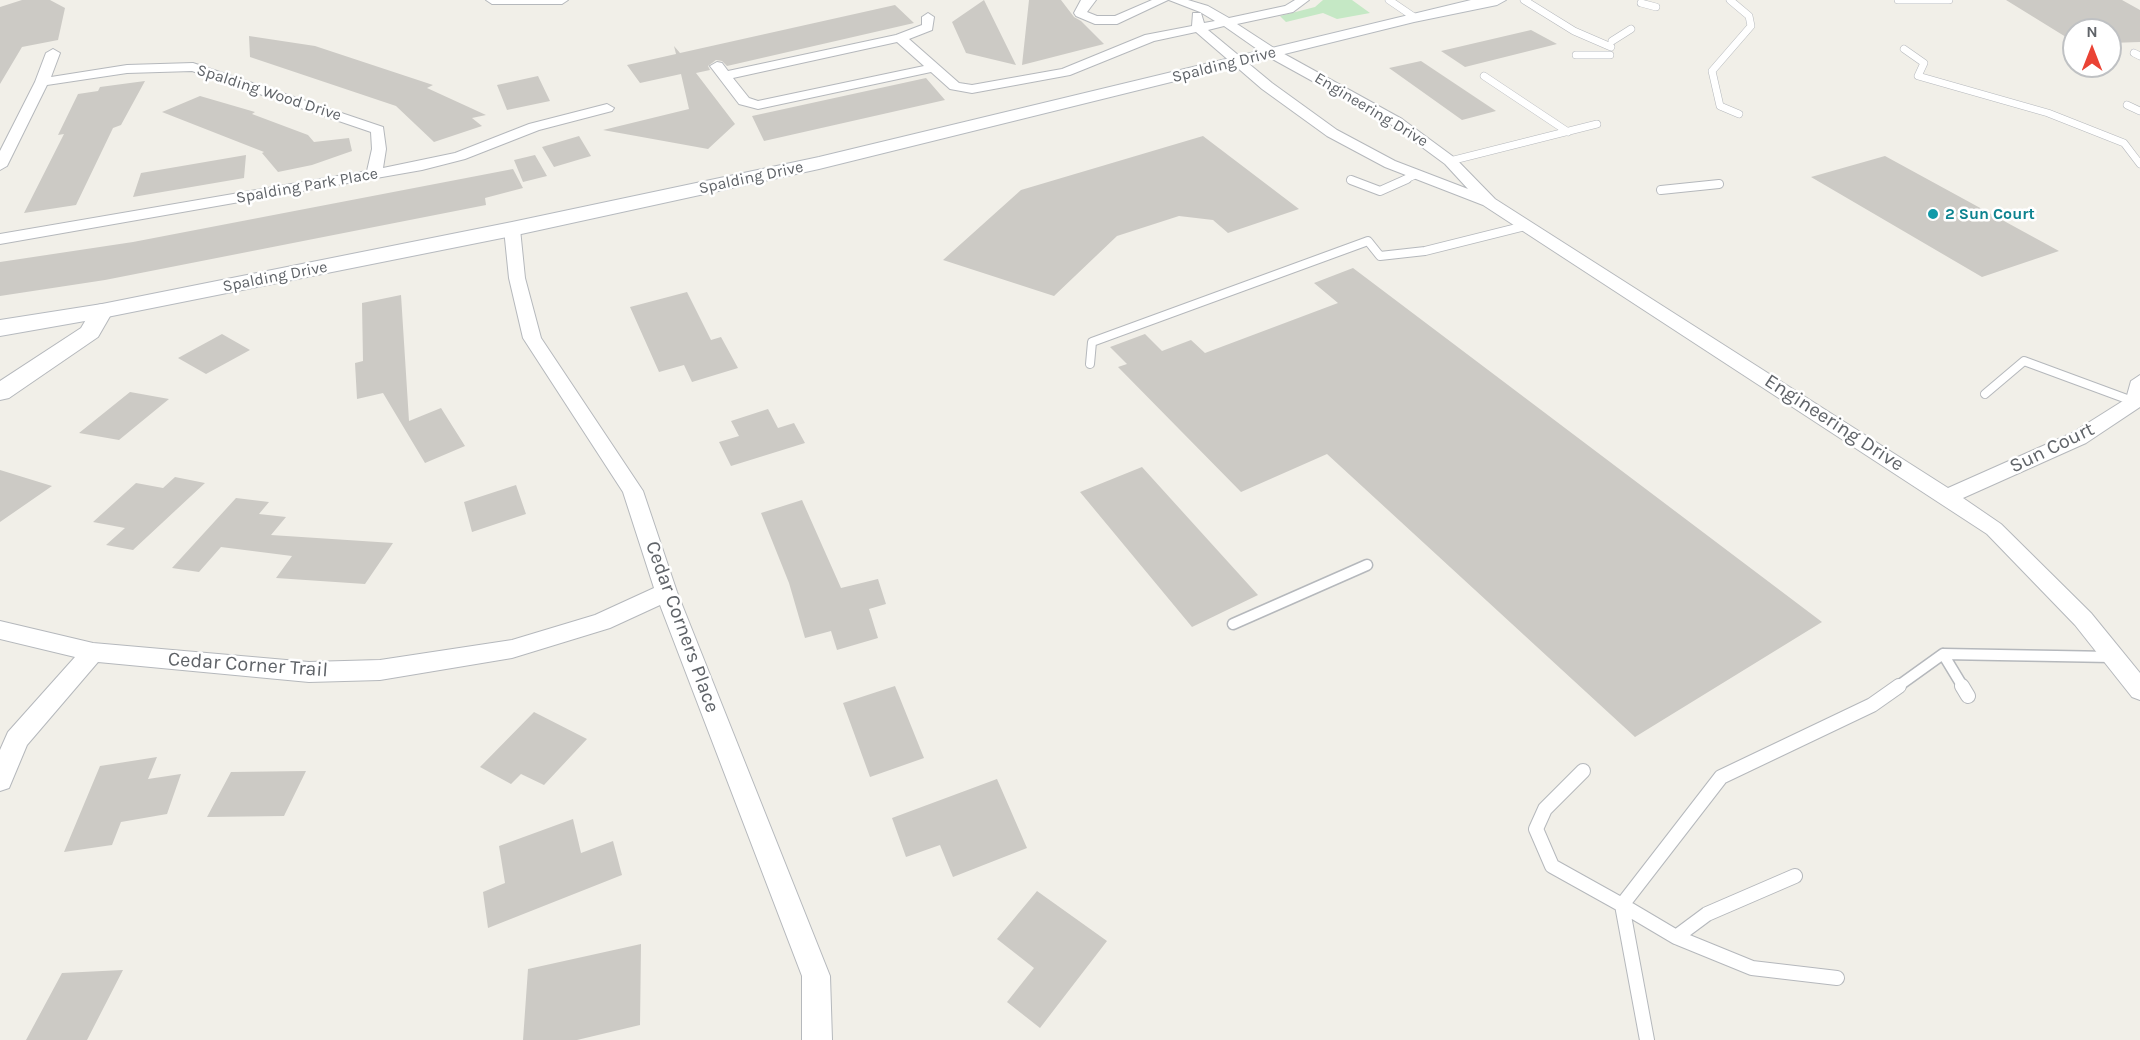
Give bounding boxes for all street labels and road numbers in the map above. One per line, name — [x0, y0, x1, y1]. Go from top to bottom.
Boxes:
street label: Spalding Drive — [1170, 43, 1278, 87]
street label: Spalding Wood Drive — [194, 61, 344, 125]
street label: Engineering Drive — [1311, 69, 1431, 151]
street label: Spalding Drive — [697, 158, 805, 198]
street label: Spalding Park Place — [234, 164, 380, 208]
street label: Spalding Drive — [221, 257, 329, 297]
street label: Engineering Drive — [1760, 369, 1908, 477]
street label: Sun Court — [2006, 417, 2098, 479]
street label: Cedar Corners Place — [640, 538, 724, 716]
street label: Cedar Corner Trail — [167, 647, 329, 683]

